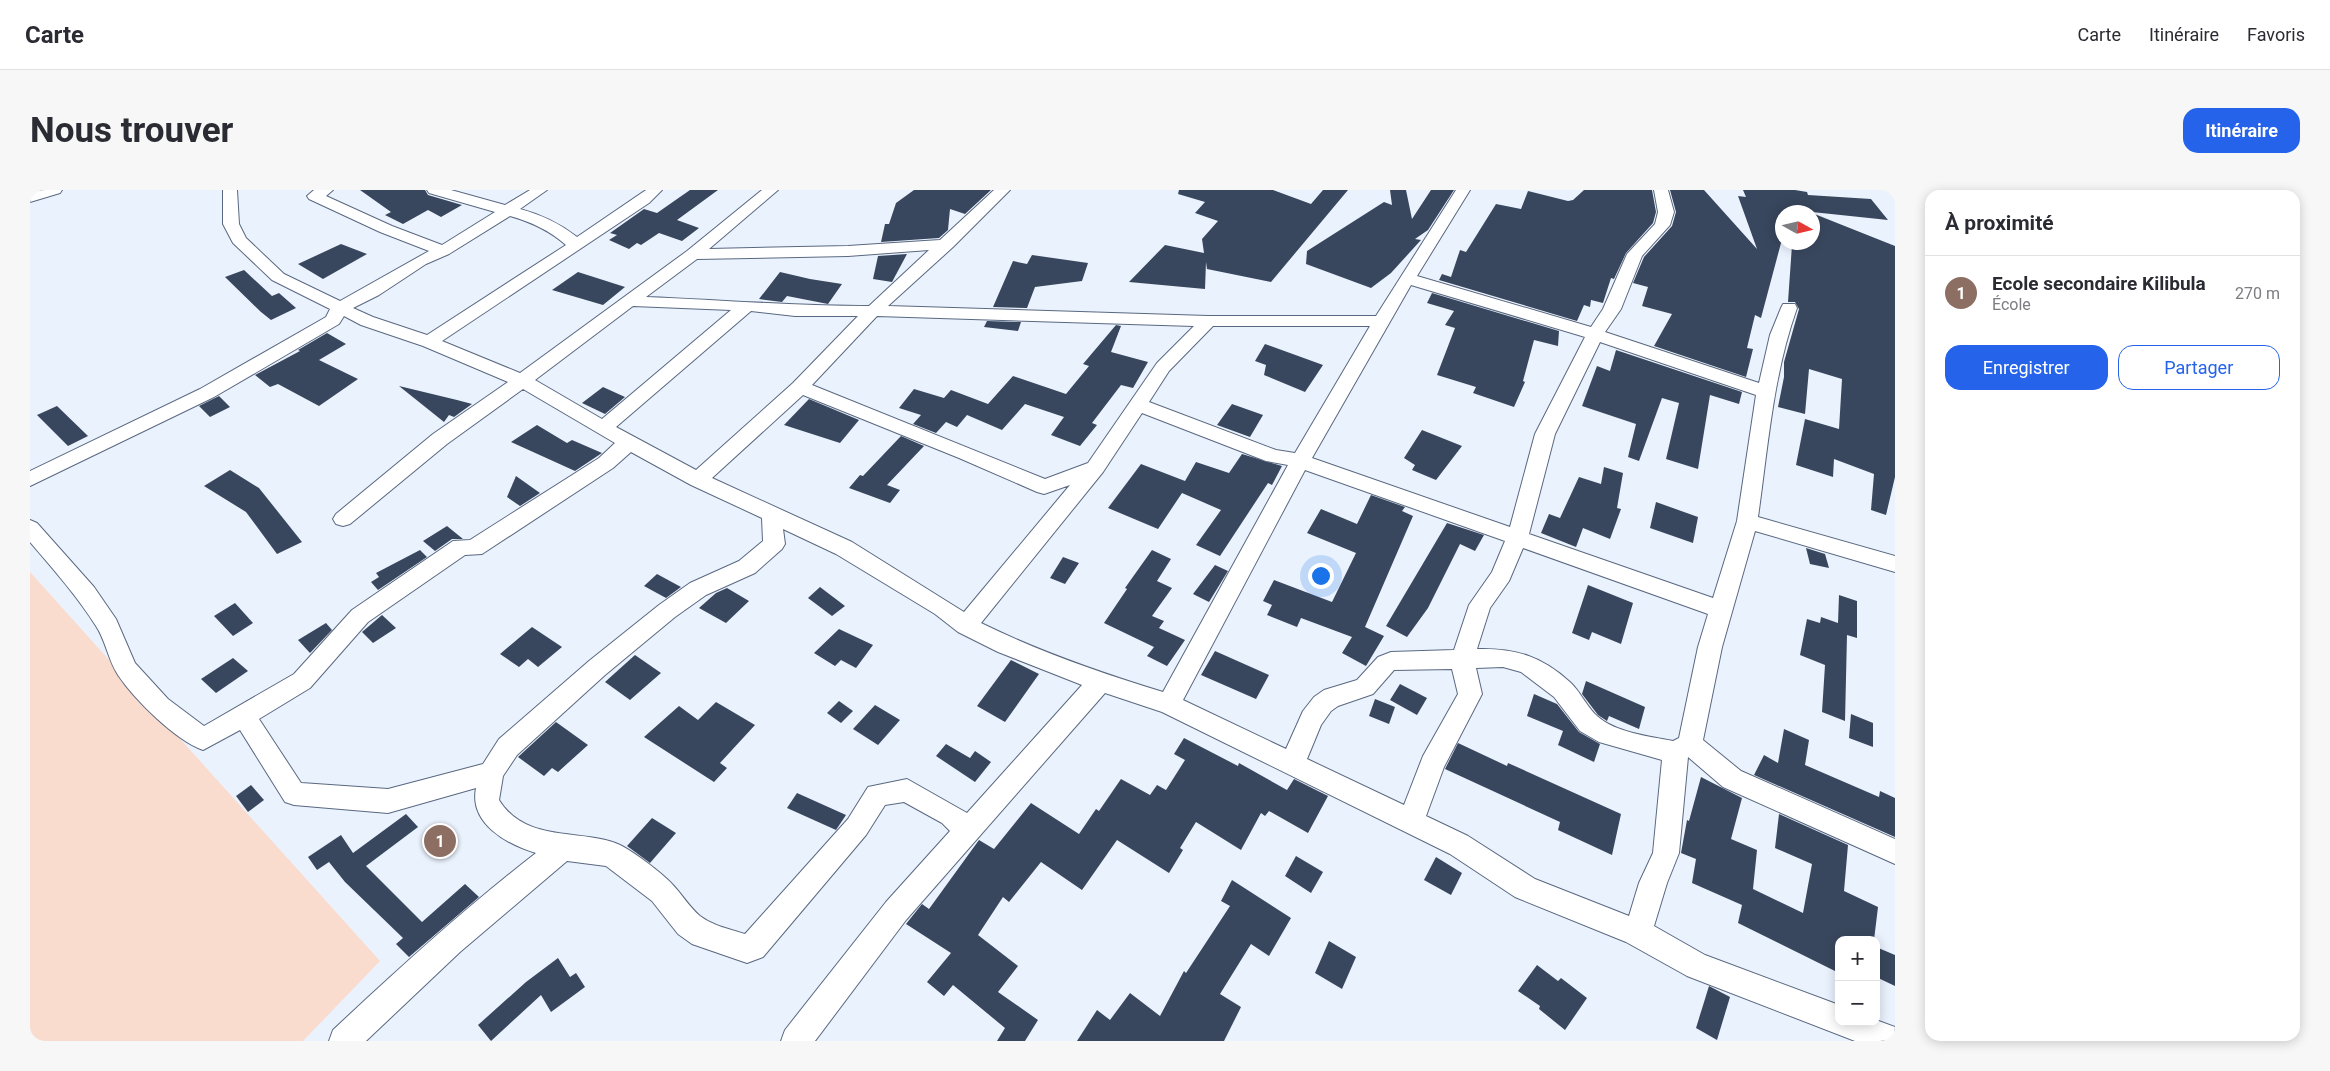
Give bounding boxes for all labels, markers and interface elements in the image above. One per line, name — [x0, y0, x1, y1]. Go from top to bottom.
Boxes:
text: Carte — [25, 21, 84, 49]
text: Carte — [2078, 24, 2121, 45]
text: Itinéraire — [2149, 24, 2219, 45]
text: Favoris — [2247, 24, 2305, 45]
button: Itinéraire — [2183, 108, 2300, 153]
text: Nous trouver — [30, 110, 233, 151]
north arrow — [1775, 205, 1820, 250]
text: À proximité — [1945, 211, 2054, 235]
text: Ecole secondaire Kilibula — [1992, 272, 2206, 295]
text: 1 — [1956, 284, 1966, 303]
text: 270 m — [2235, 284, 2280, 303]
text: École — [1992, 295, 2031, 314]
button: Enregistrer — [1945, 345, 2108, 390]
button: Partager — [2118, 345, 2280, 390]
your location — [1308, 563, 1334, 589]
pin: 1 — [424, 822, 456, 860]
map controls — [1835, 936, 1880, 1026]
button: + — [1835, 936, 1880, 981]
button: − — [1835, 981, 1880, 1026]

